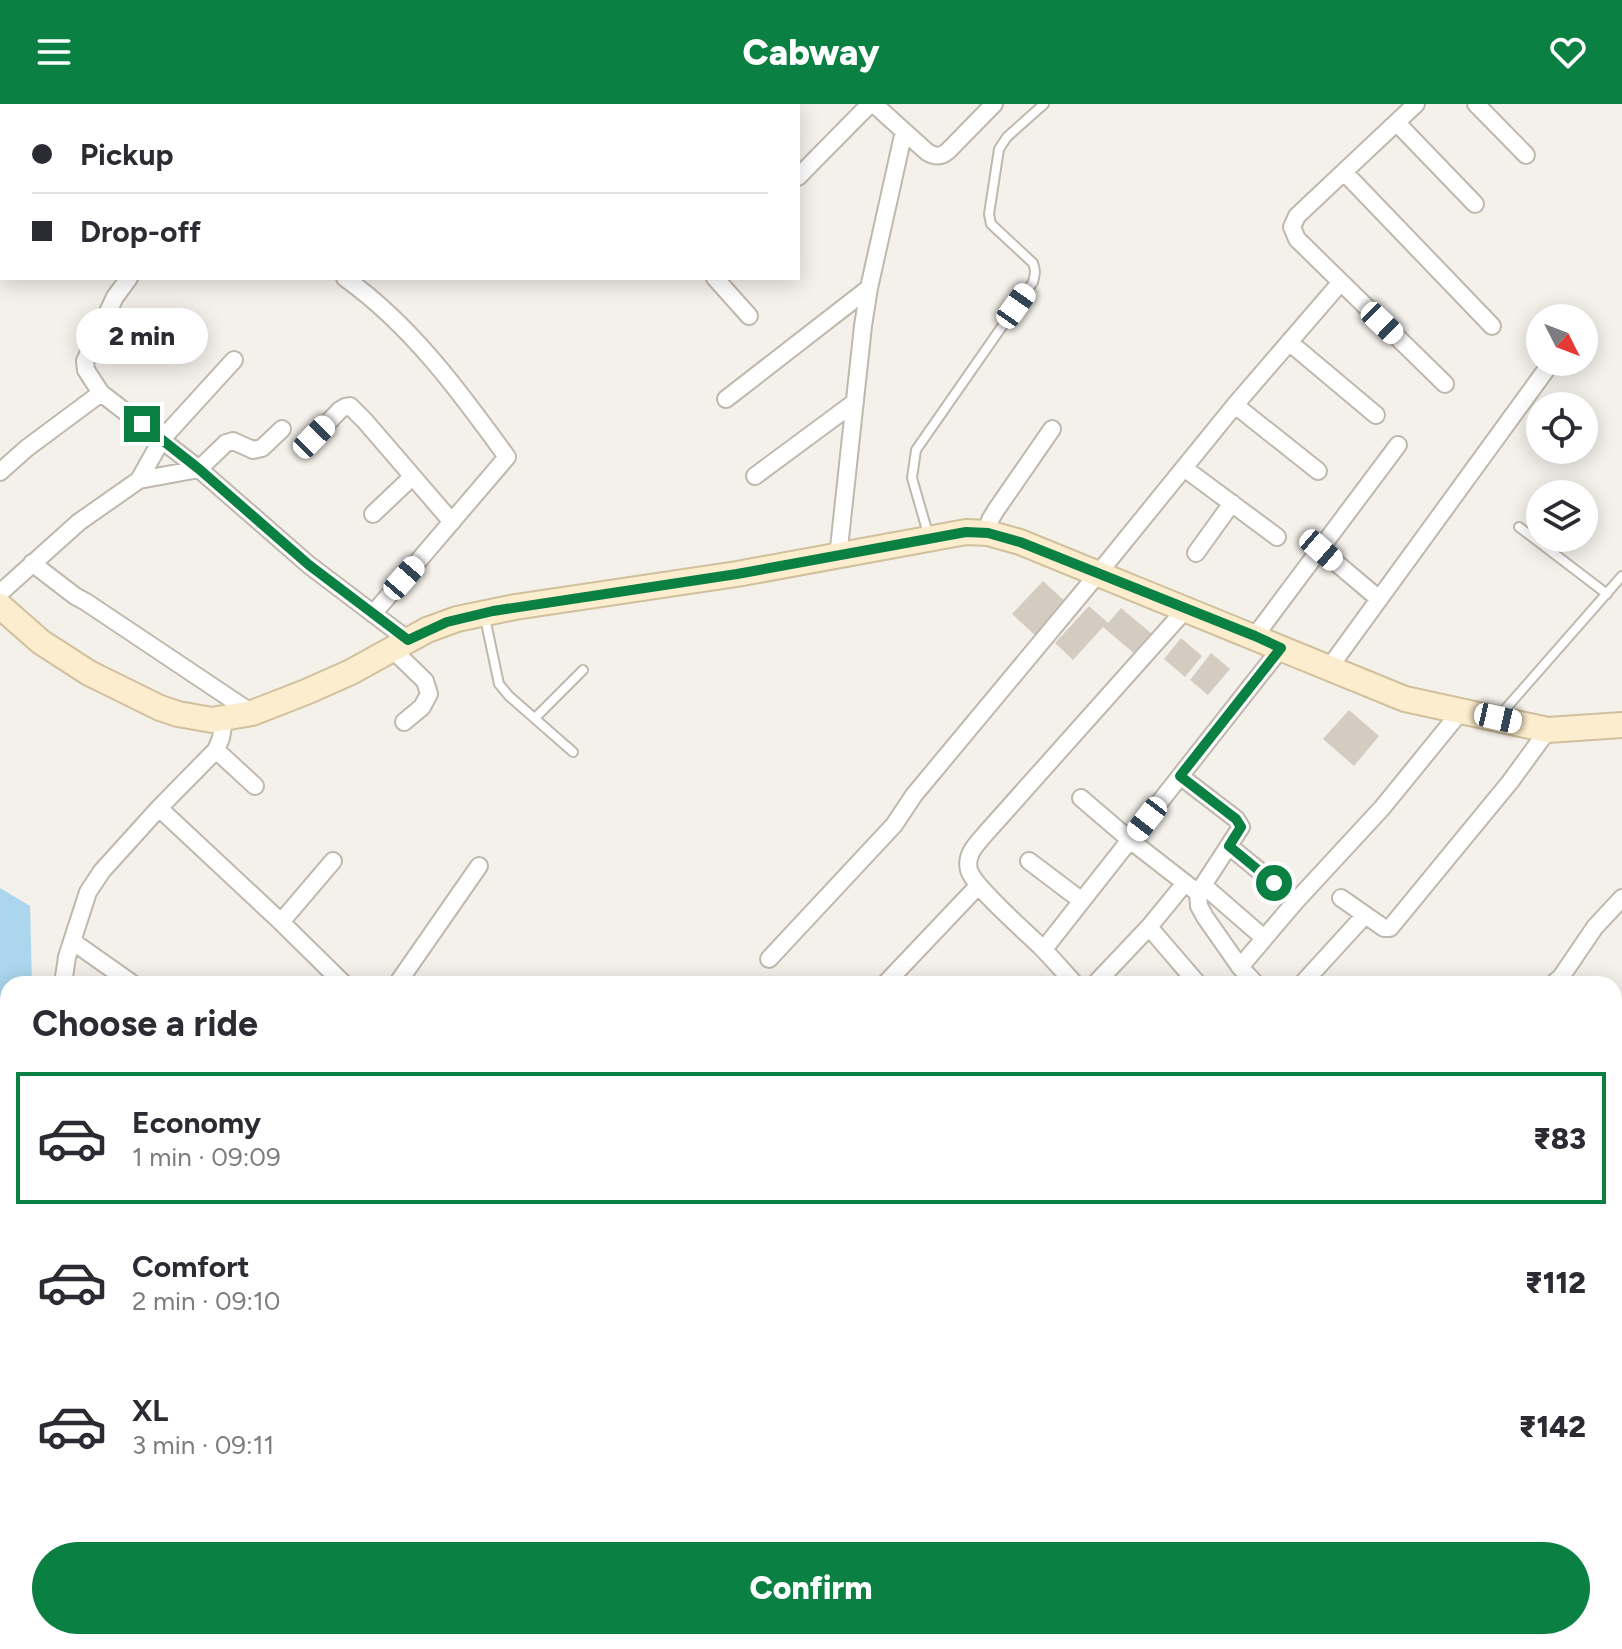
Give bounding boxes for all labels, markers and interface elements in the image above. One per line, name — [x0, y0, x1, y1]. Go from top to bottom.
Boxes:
icon: menu — [32, 30, 76, 74]
icon: heart — [1546, 30, 1590, 74]
text: Cabway — [743, 31, 879, 74]
text: Pickup — [80, 136, 174, 173]
text: Drop-off — [80, 213, 201, 250]
car — [992, 279, 1040, 333]
car — [1356, 298, 1408, 348]
north arrow — [1526, 304, 1598, 376]
map controls — [1526, 304, 1598, 552]
callout: 2 min — [76, 308, 208, 364]
text: 2 min — [109, 320, 175, 352]
button: locate — [1526, 392, 1598, 464]
route end — [124, 406, 160, 442]
car — [289, 411, 339, 463]
button: layers — [1526, 480, 1598, 552]
car — [1295, 525, 1347, 575]
car — [379, 552, 429, 604]
car — [1472, 701, 1524, 735]
car — [1123, 793, 1171, 845]
route start — [1256, 865, 1292, 901]
text: Choose a ride — [32, 1002, 258, 1045]
icon: car — [36, 1102, 108, 1174]
text: Economy — [132, 1104, 261, 1141]
text: ₹83 — [1533, 1120, 1586, 1157]
text: 1 min · 09:09 — [132, 1141, 281, 1173]
icon: car — [36, 1246, 108, 1318]
text: Comfort — [132, 1248, 250, 1285]
text: ₹112 — [1525, 1264, 1586, 1301]
text: 2 min · 09:10 — [132, 1285, 280, 1317]
icon: car — [36, 1390, 108, 1462]
text: XL — [132, 1392, 168, 1429]
text: ₹142 — [1519, 1408, 1586, 1445]
text: 3 min · 09:11 — [132, 1429, 274, 1461]
button: Confirm — [32, 1542, 1590, 1634]

